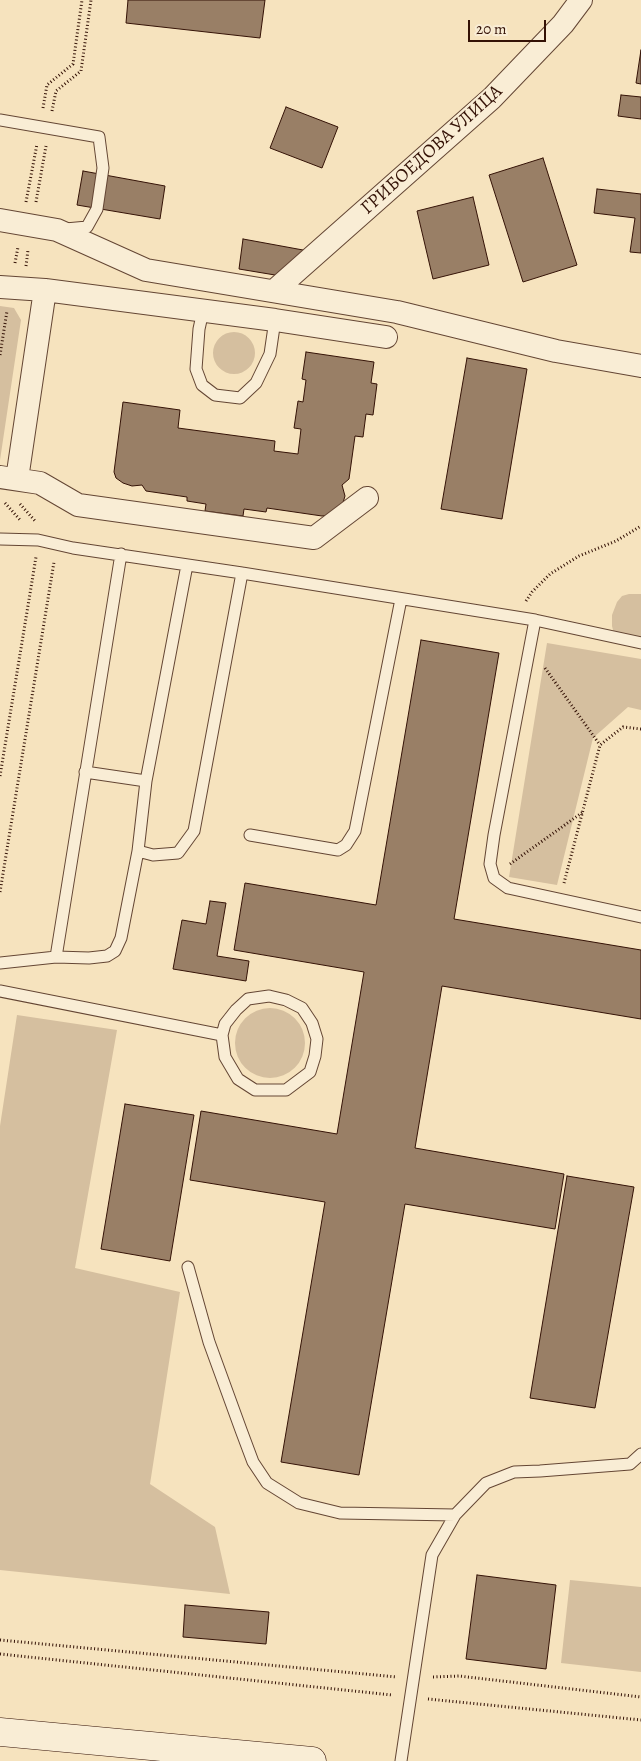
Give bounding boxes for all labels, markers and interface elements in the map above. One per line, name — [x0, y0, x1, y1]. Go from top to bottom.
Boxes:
scale bar — [471, 10, 548, 42]
text: 20 m — [476, 19, 507, 39]
street label: ГРИБОЕДОВА УЛИЦА — [356, 80, 508, 220]

